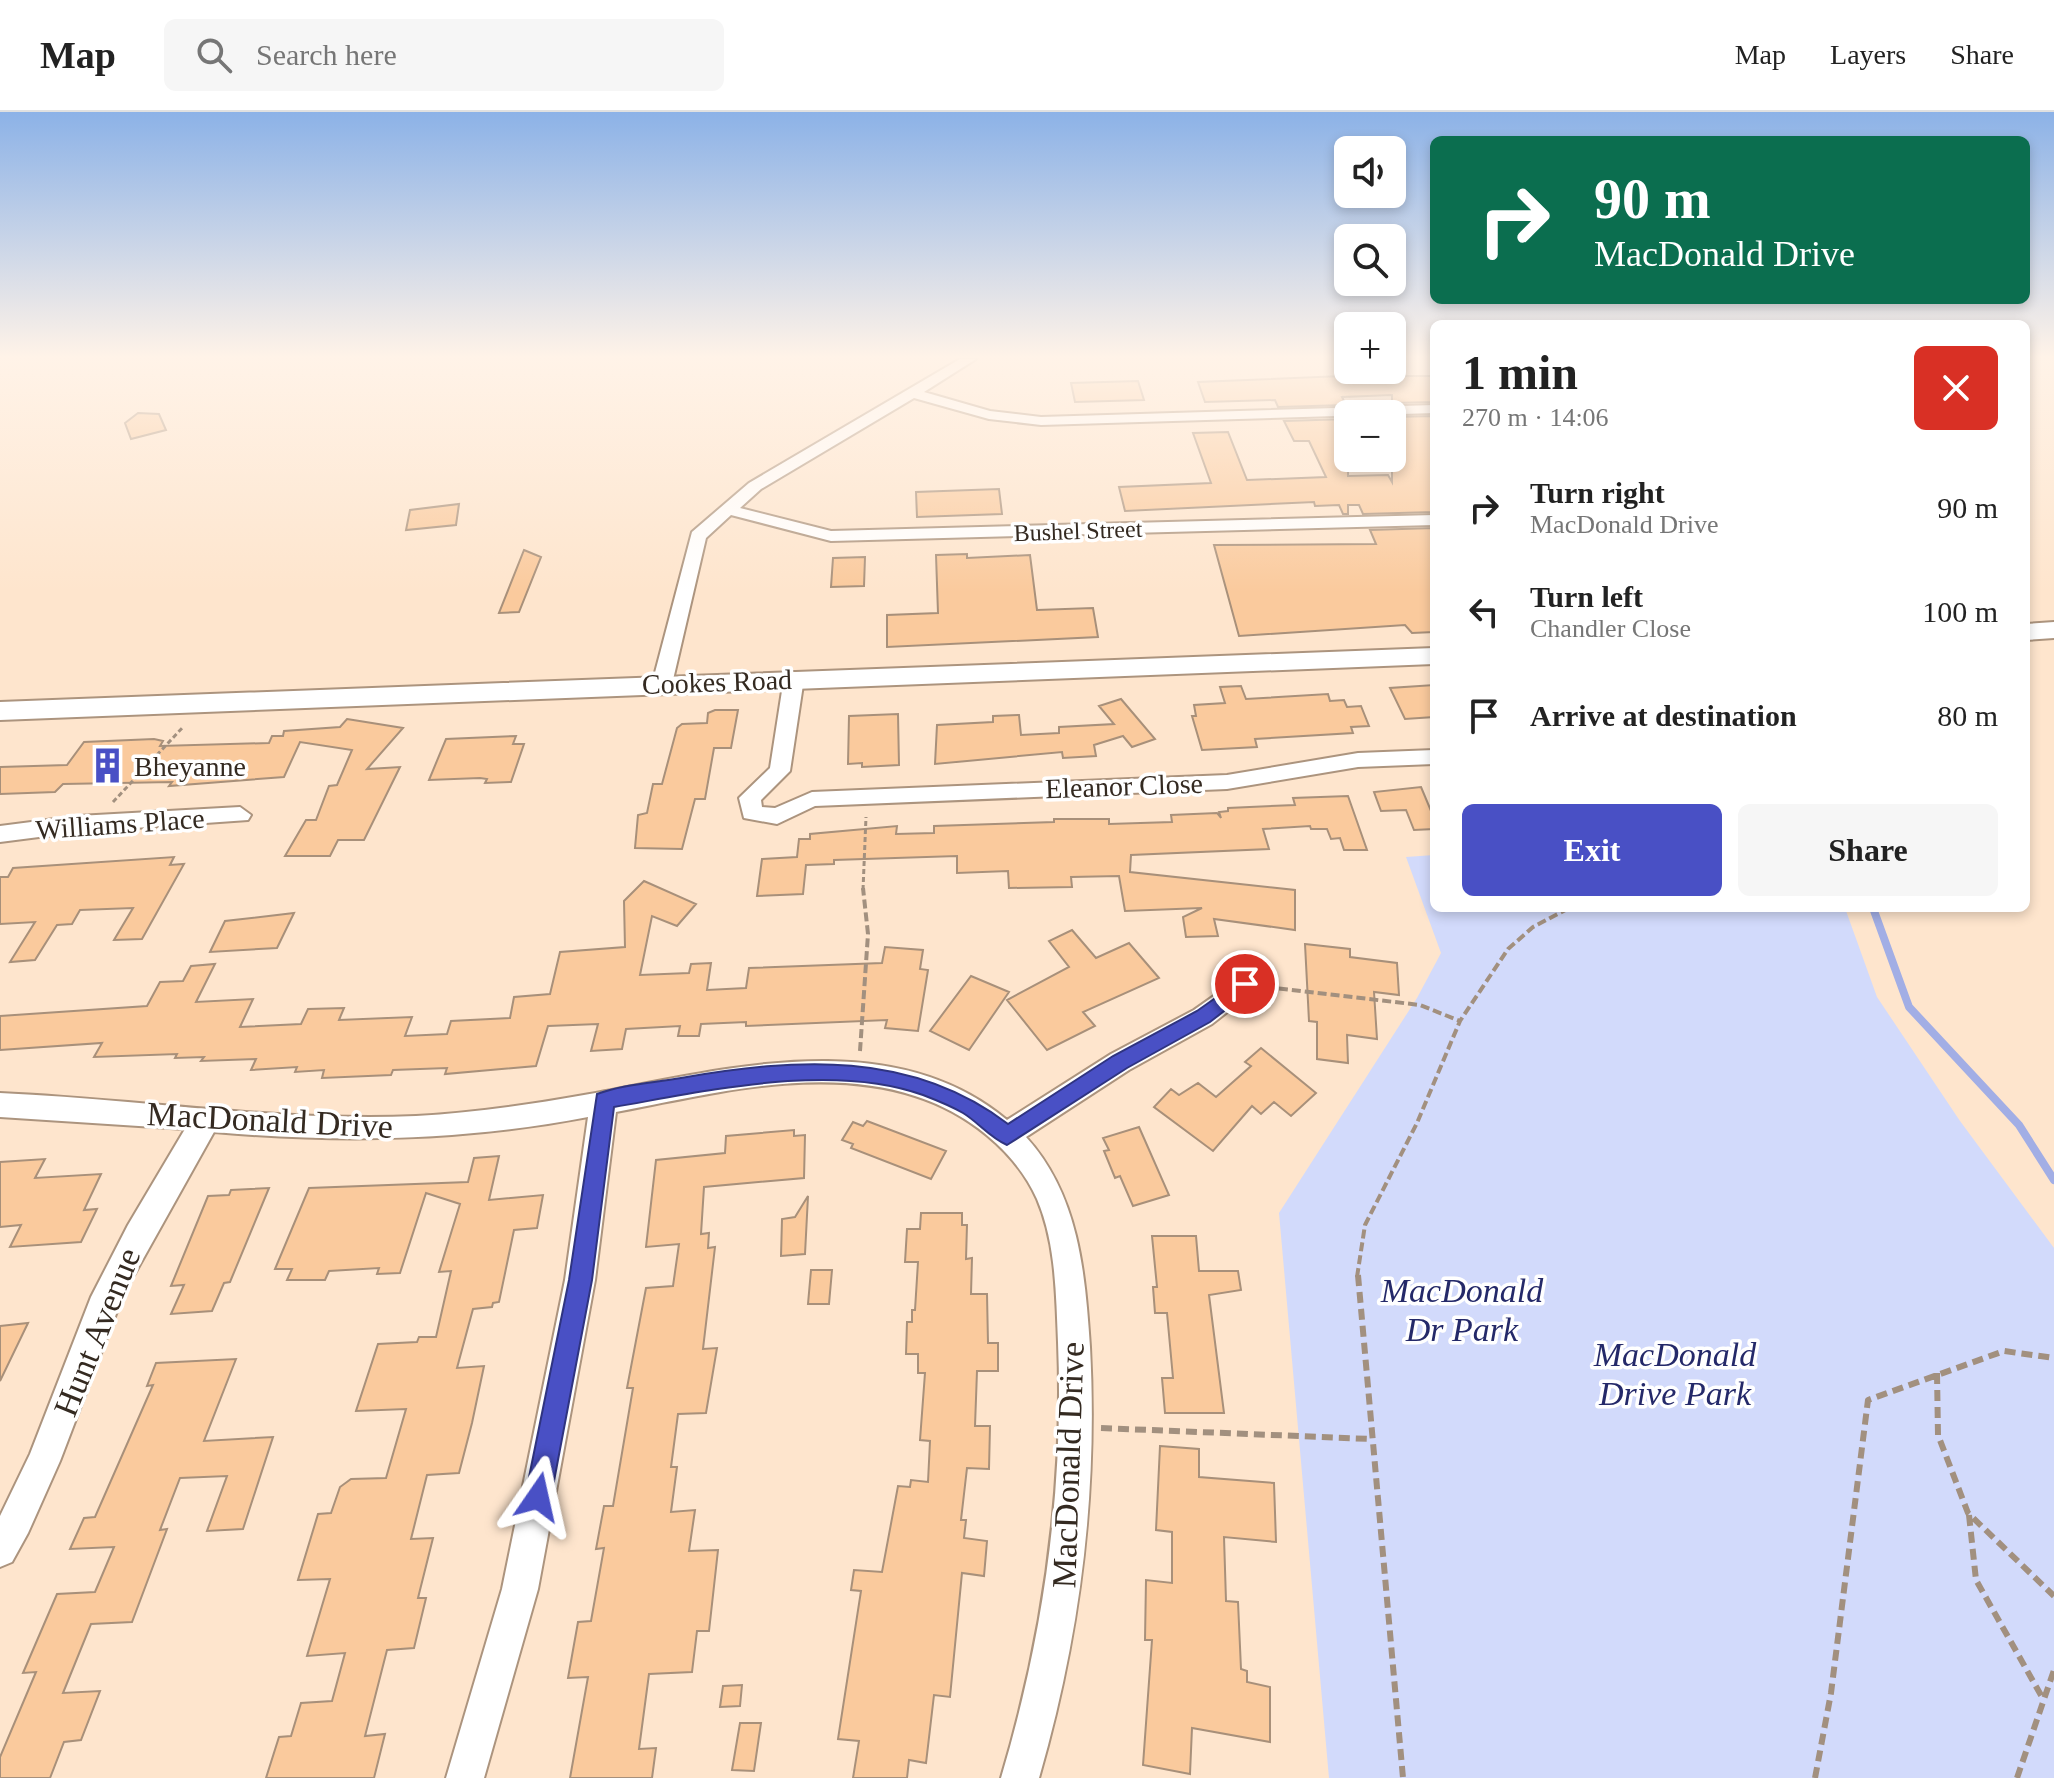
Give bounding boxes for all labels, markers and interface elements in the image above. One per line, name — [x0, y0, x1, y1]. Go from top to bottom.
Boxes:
search box — [164, 19, 724, 91]
icon: search — [192, 33, 236, 77]
text: Map — [40, 34, 116, 76]
text: Search here — [256, 38, 397, 71]
text: Map — [1735, 39, 1786, 70]
text: Layers — [1830, 39, 1906, 70]
text: Share — [1950, 39, 2014, 70]
map controls — [1334, 136, 1406, 472]
button: sound — [1334, 136, 1406, 208]
icon: right — [1462, 168, 1566, 272]
text: 90 m — [1594, 168, 1711, 230]
button: search — [1334, 224, 1406, 296]
text: MacDonald Drive — [1594, 234, 1855, 274]
button: + — [1334, 312, 1406, 384]
text: 1 min — [1462, 346, 1578, 399]
button: close — [1914, 346, 1998, 430]
button: − — [1334, 400, 1406, 472]
text: 270 m · 14:06 — [1462, 403, 1609, 432]
text: Turn right — [1530, 476, 1665, 509]
icon: right — [1462, 486, 1506, 530]
text: 90 m — [1937, 491, 1998, 524]
text: MacDonald Drive — [1530, 510, 1718, 539]
street label: Bushel Street — [1013, 516, 1143, 546]
text: Turn left — [1530, 580, 1643, 613]
icon: left — [1462, 590, 1506, 634]
text: 100 m — [1922, 595, 1998, 628]
text: Chandler Close — [1530, 614, 1691, 643]
street label: Cookes Road — [641, 664, 793, 700]
icon: arrive — [1462, 694, 1506, 738]
text: Arrive at destination — [1530, 699, 1797, 732]
text: 80 m — [1937, 699, 1998, 732]
building icon: Bheyanne — [89, 747, 127, 785]
place label: Bheyanne — [134, 751, 246, 782]
street label: Eleanor Close — [1045, 768, 1203, 804]
street label: Williams Place — [35, 803, 205, 845]
button: Exit — [1462, 804, 1722, 896]
button: Share — [1738, 804, 1998, 896]
pin — [1211, 950, 1279, 1018]
icon: arrive — [1223, 962, 1267, 1006]
street label: MacDonald Drive — [146, 1095, 394, 1145]
street label: Hunt Avenue — [47, 1243, 147, 1421]
park label: MacDonald Dr Park — [1380, 1272, 1544, 1348]
park label: MacDonald Drive Park — [1593, 1336, 1757, 1412]
street label: MacDonald Drive — [1045, 1341, 1091, 1589]
position arrow — [496, 1455, 580, 1539]

